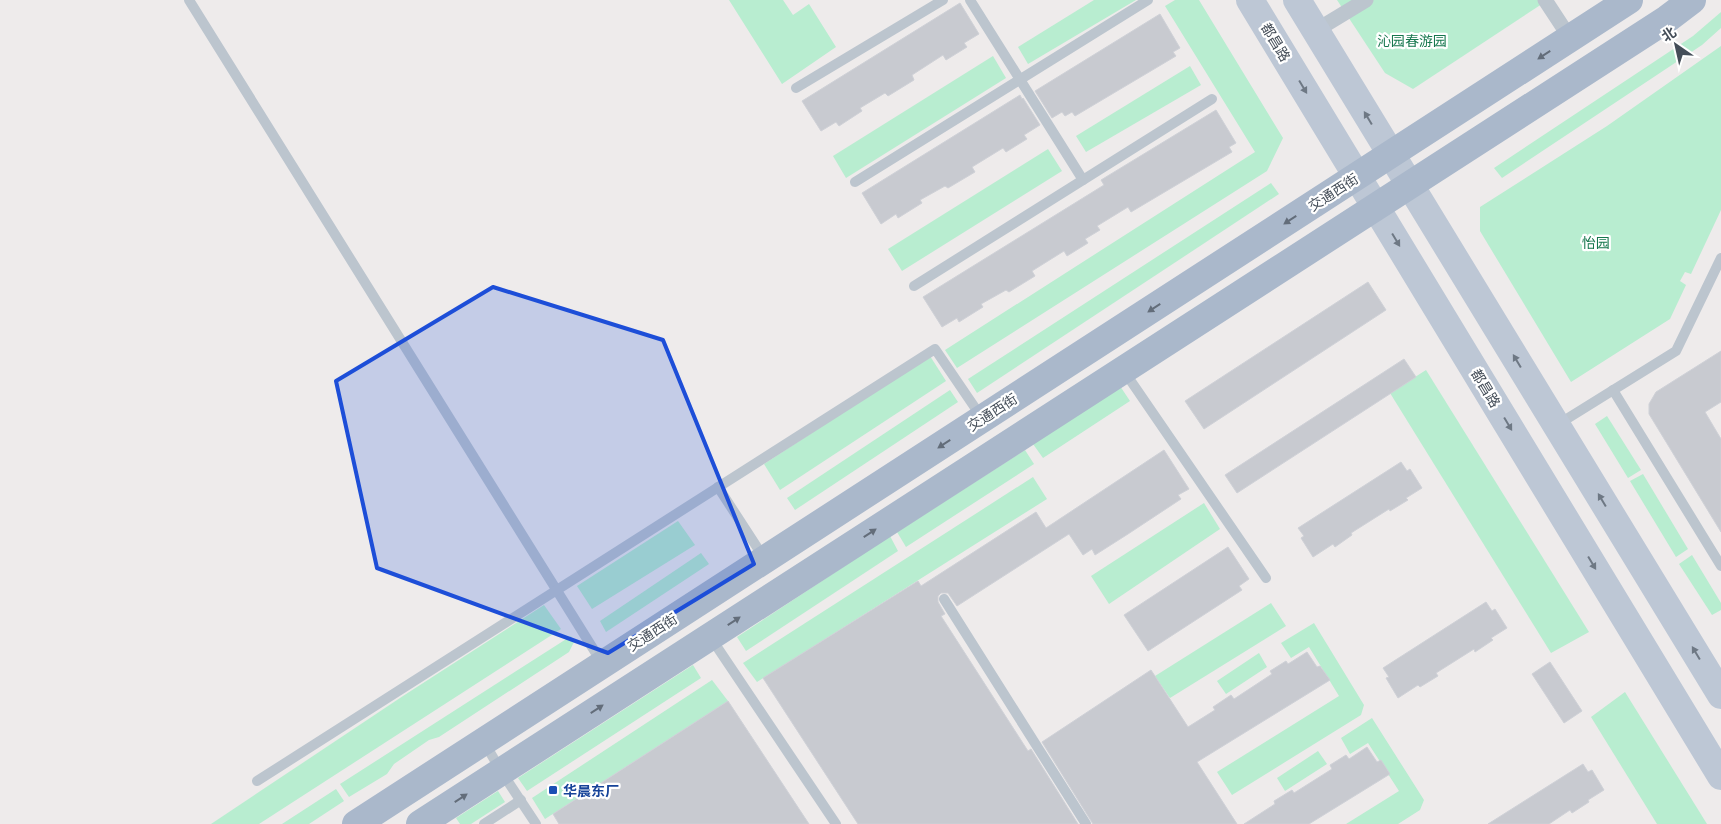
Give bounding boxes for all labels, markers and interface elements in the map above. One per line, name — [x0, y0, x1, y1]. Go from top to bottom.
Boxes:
street label: 都昌路 — [1258, 20, 1294, 64]
north arrow — [1651, 20, 1701, 70]
text: 北 — [1658, 23, 1679, 45]
park label: 沁园春游园 — [1377, 32, 1447, 49]
one-way arrow — [1537, 50, 1551, 60]
one-way arrow — [1299, 80, 1308, 93]
one-way arrow — [1364, 111, 1373, 124]
street label: 交通西街 — [1305, 170, 1361, 214]
one-way arrow — [1284, 215, 1297, 224]
one-way arrow — [1392, 234, 1401, 247]
park label: 怡园 — [1582, 234, 1610, 251]
one-way arrow — [1147, 303, 1160, 313]
one-way arrow — [1512, 354, 1522, 367]
street label: 都昌路 — [1468, 366, 1504, 410]
street label: 交通西街 — [964, 390, 1020, 434]
one-way arrow — [1503, 418, 1512, 431]
one-way arrow — [937, 439, 950, 448]
one-way arrow — [1597, 493, 1606, 506]
one-way arrow — [864, 528, 877, 538]
one-way arrow — [1587, 557, 1597, 570]
street label: 交通西街 — [624, 610, 680, 654]
one-way arrow — [727, 617, 741, 626]
one-way arrow — [1691, 647, 1700, 660]
one-way arrow — [591, 705, 604, 714]
place label: 华晨东厂 — [563, 782, 619, 799]
marker: 华晨东厂 — [547, 784, 559, 796]
one-way arrow — [454, 793, 467, 802]

